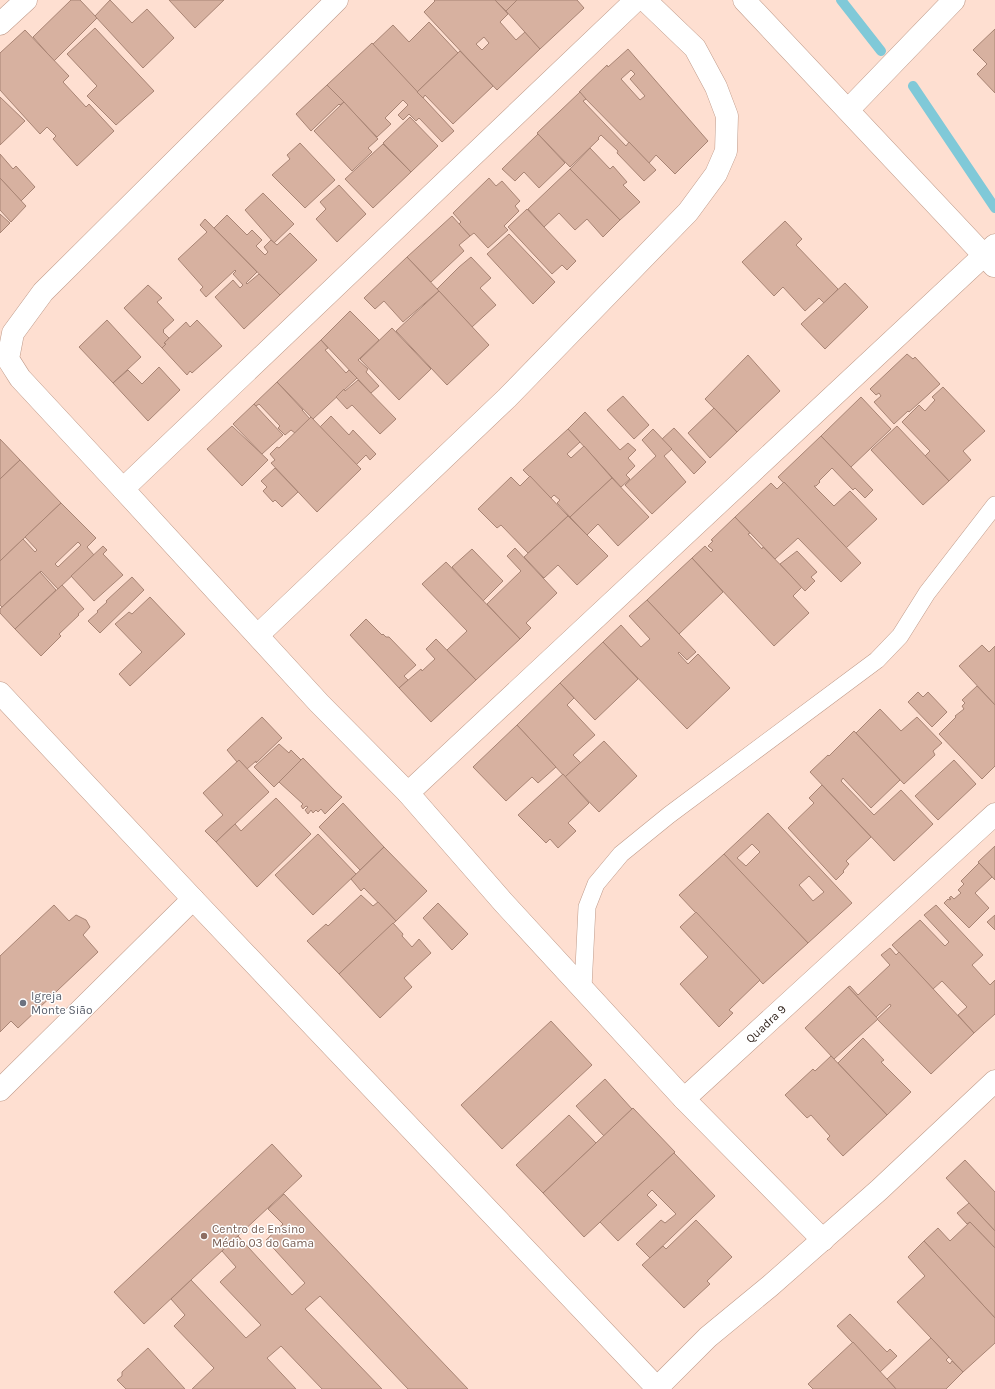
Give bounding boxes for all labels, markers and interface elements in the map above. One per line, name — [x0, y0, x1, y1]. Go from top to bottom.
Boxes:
place label: Igreja Monte Sião — [31, 989, 92, 1017]
marker: Igreja Monte Sião — [18, 998, 28, 1008]
street label: Quadra 9 — [743, 1002, 789, 1046]
place label: Centro de Ensino Médio 03 do Gama — [212, 1222, 314, 1250]
marker: Centro de Ensino Médio 03 do Gama — [199, 1231, 209, 1241]

